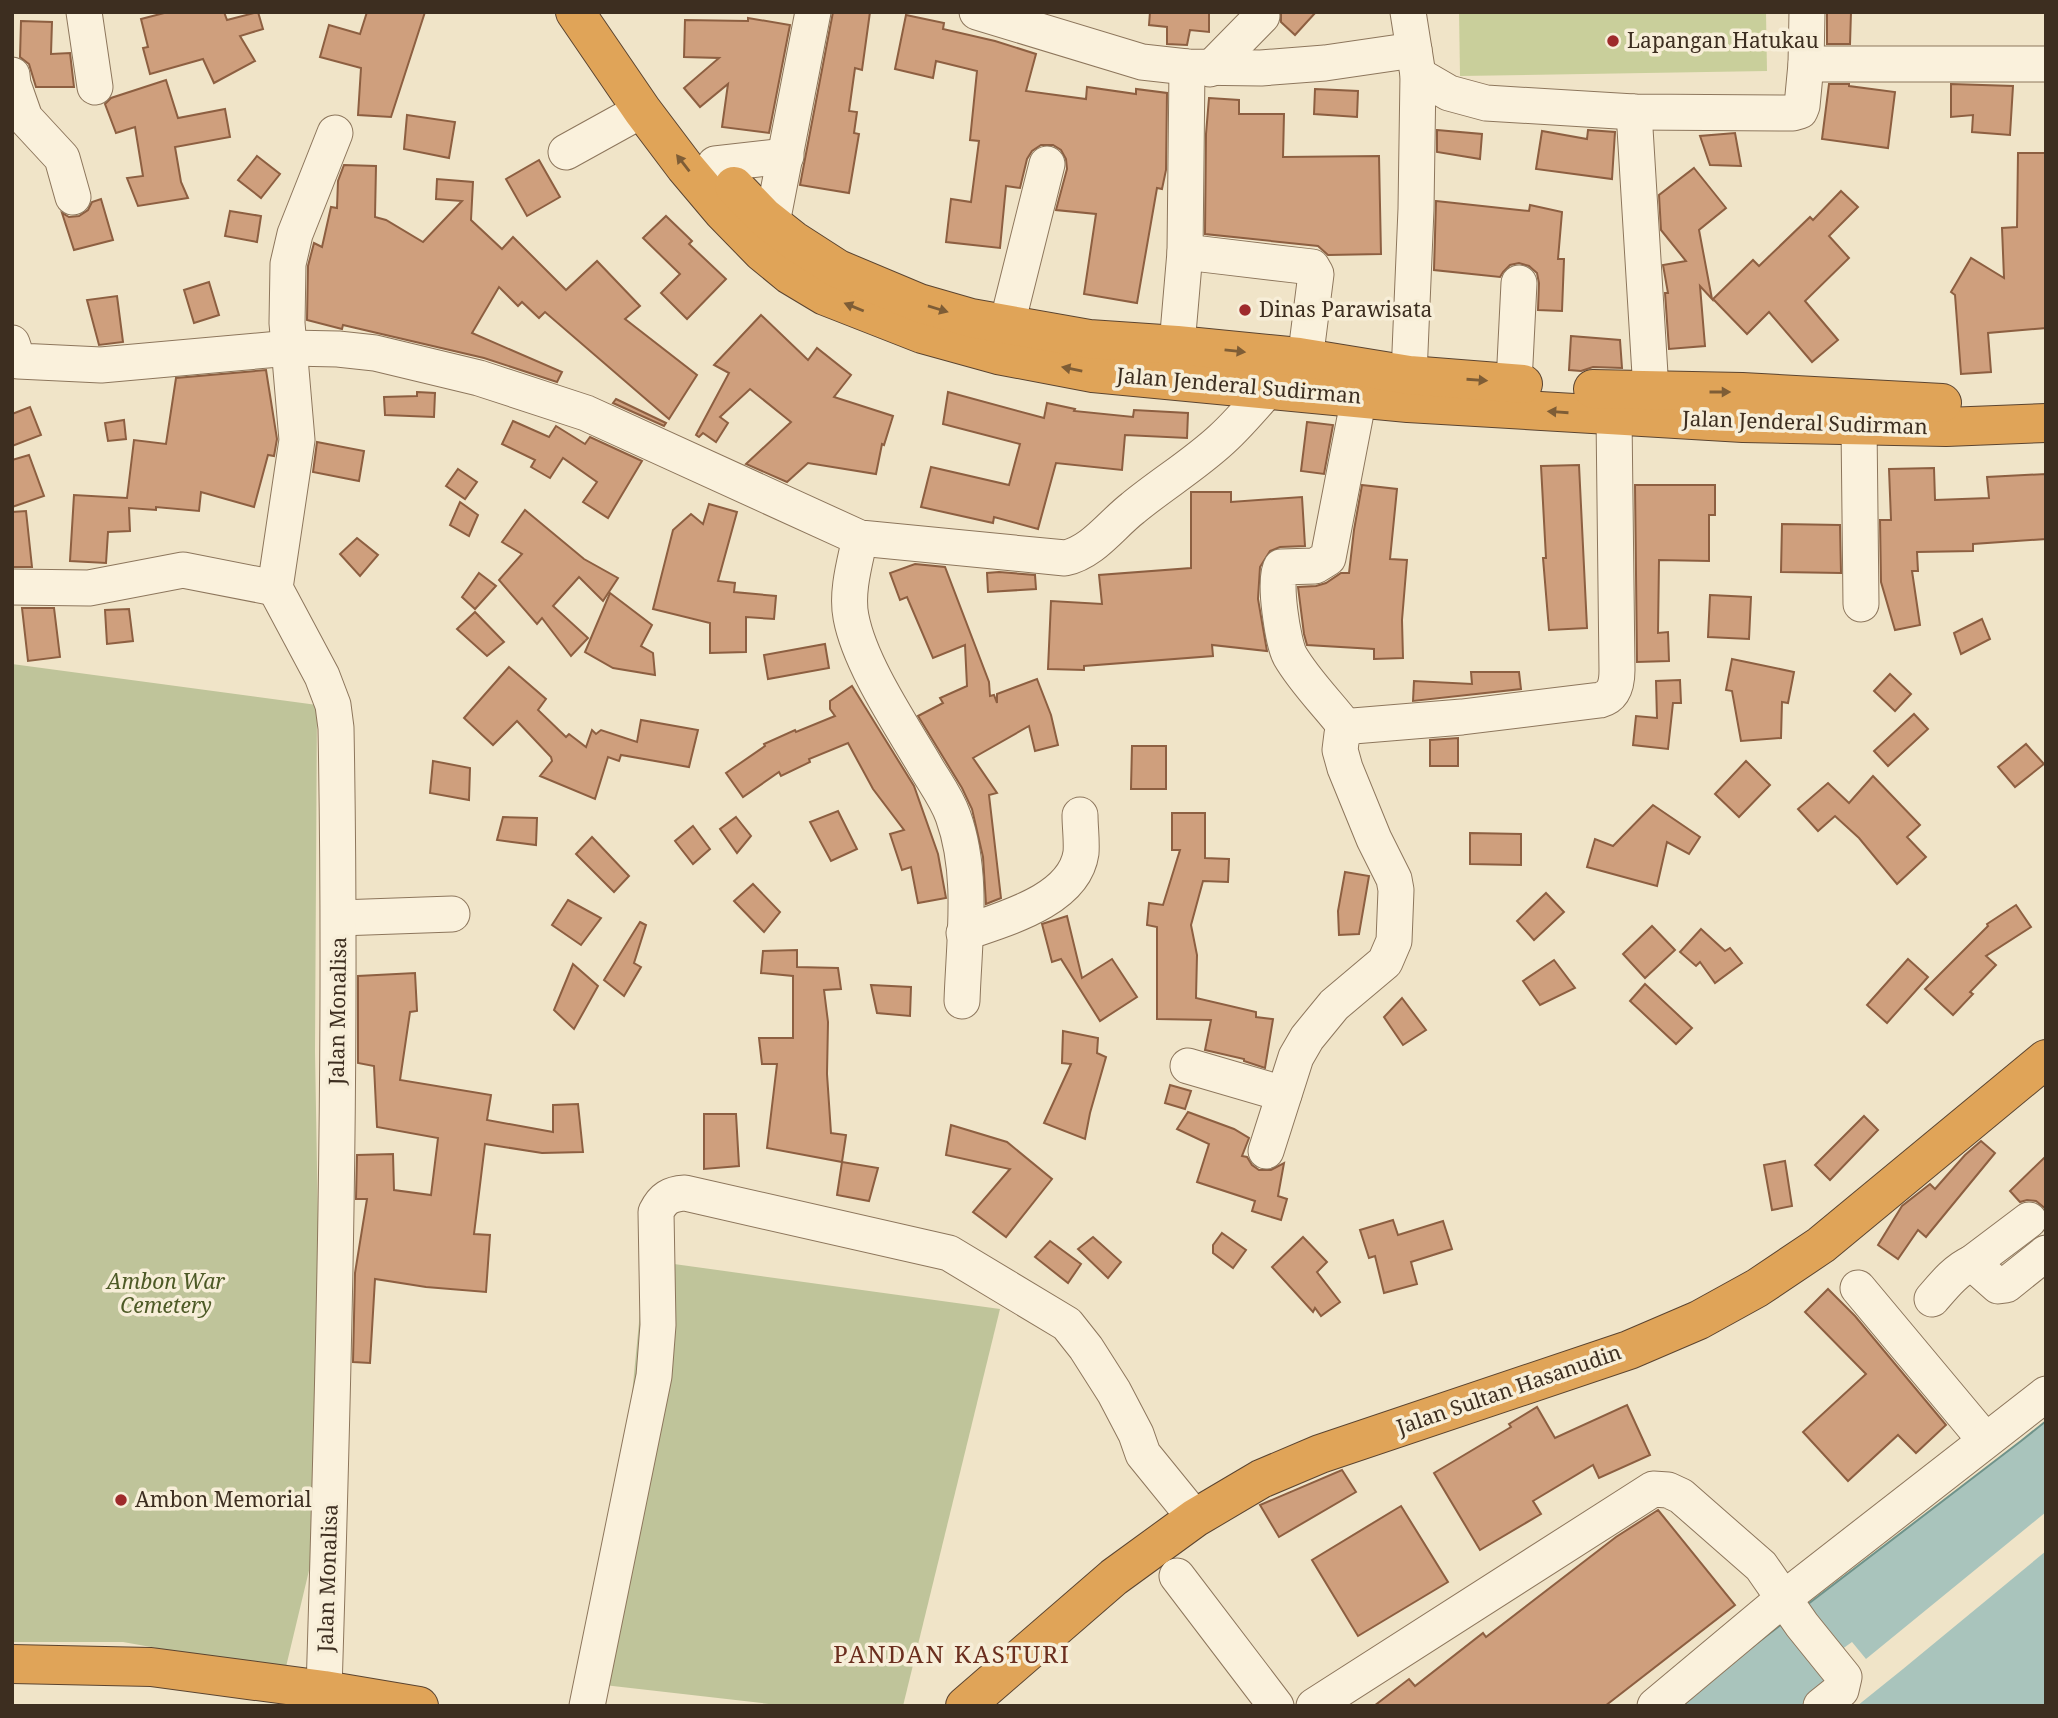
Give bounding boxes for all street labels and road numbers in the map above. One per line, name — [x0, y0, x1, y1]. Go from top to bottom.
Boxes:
street label: Jalan Jenderal Sudirman — [1114, 360, 1363, 410]
street label: Jalan Jenderal Sudirman — [1681, 404, 1928, 440]
street label: Jalan Monalisa — [322, 937, 352, 1086]
street label: Jalan Sultan Hasanudin — [1392, 1337, 1625, 1441]
street label: Jalan Monalisa — [310, 1503, 344, 1654]

